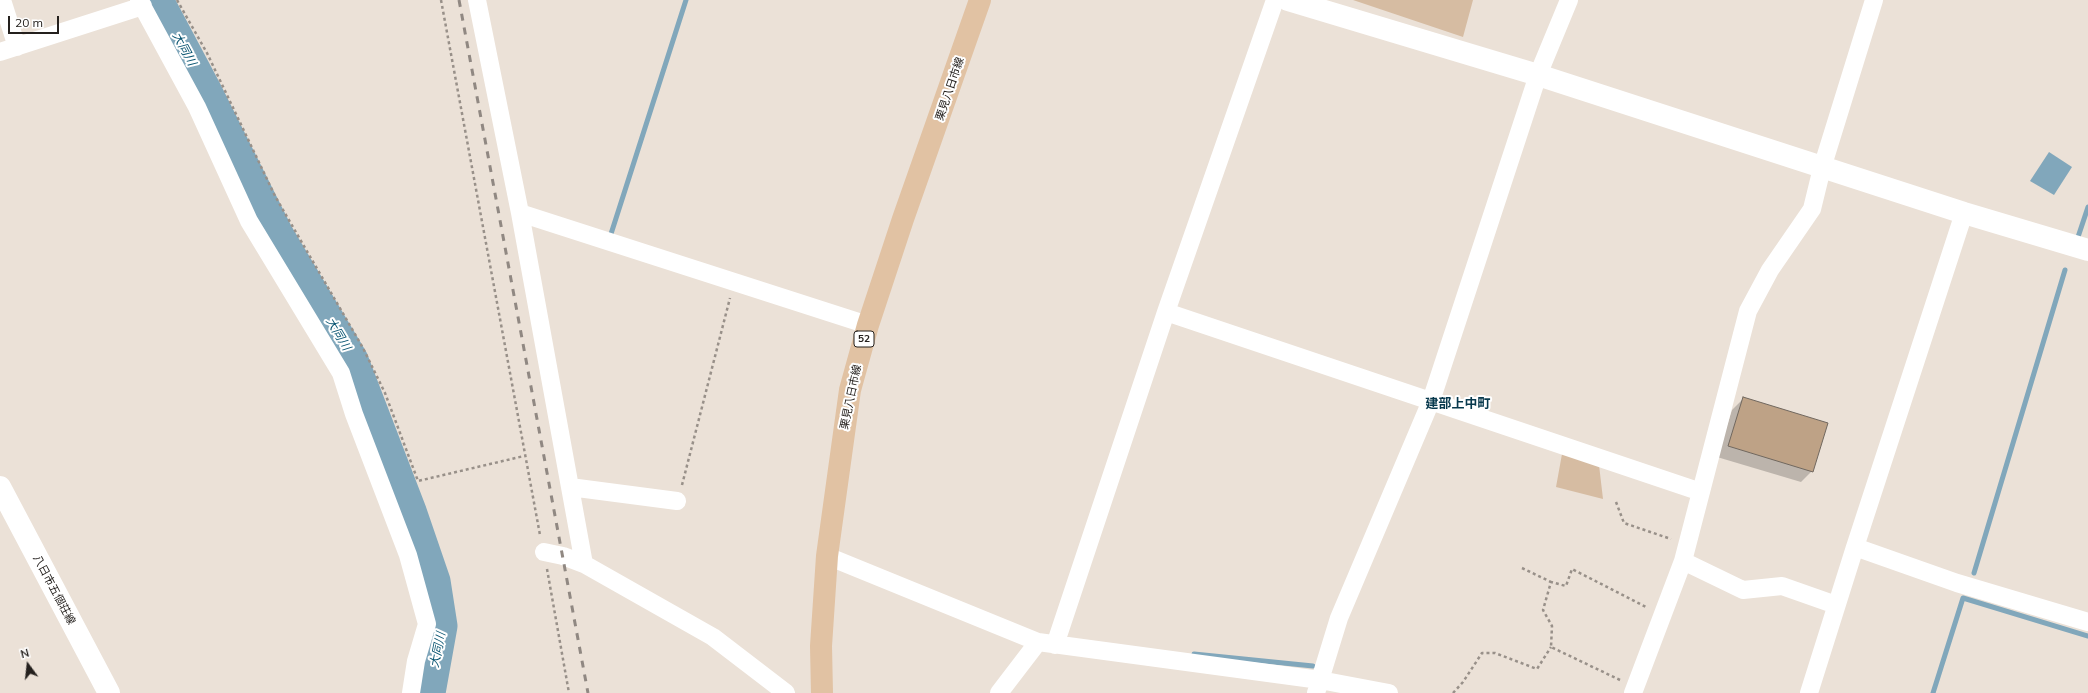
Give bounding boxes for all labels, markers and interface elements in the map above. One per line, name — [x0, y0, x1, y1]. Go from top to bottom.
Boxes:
scale bar — [10, 8, 61, 34]
text: 20 m — [15, 15, 43, 30]
water label: 大同川 — [169, 30, 199, 68]
street label: 栗見八日市線 — [933, 56, 967, 122]
water label: 大同川 — [323, 315, 353, 353]
road number: 52 — [854, 331, 874, 347]
street label: 栗見八日市線 — [838, 363, 864, 431]
district label: 建部上中町 — [1426, 396, 1490, 412]
street label: 八日市五個荘線 — [30, 553, 78, 627]
water label: 大同川 — [427, 631, 449, 669]
north arrow — [8, 645, 48, 685]
text: N — [19, 646, 31, 661]

